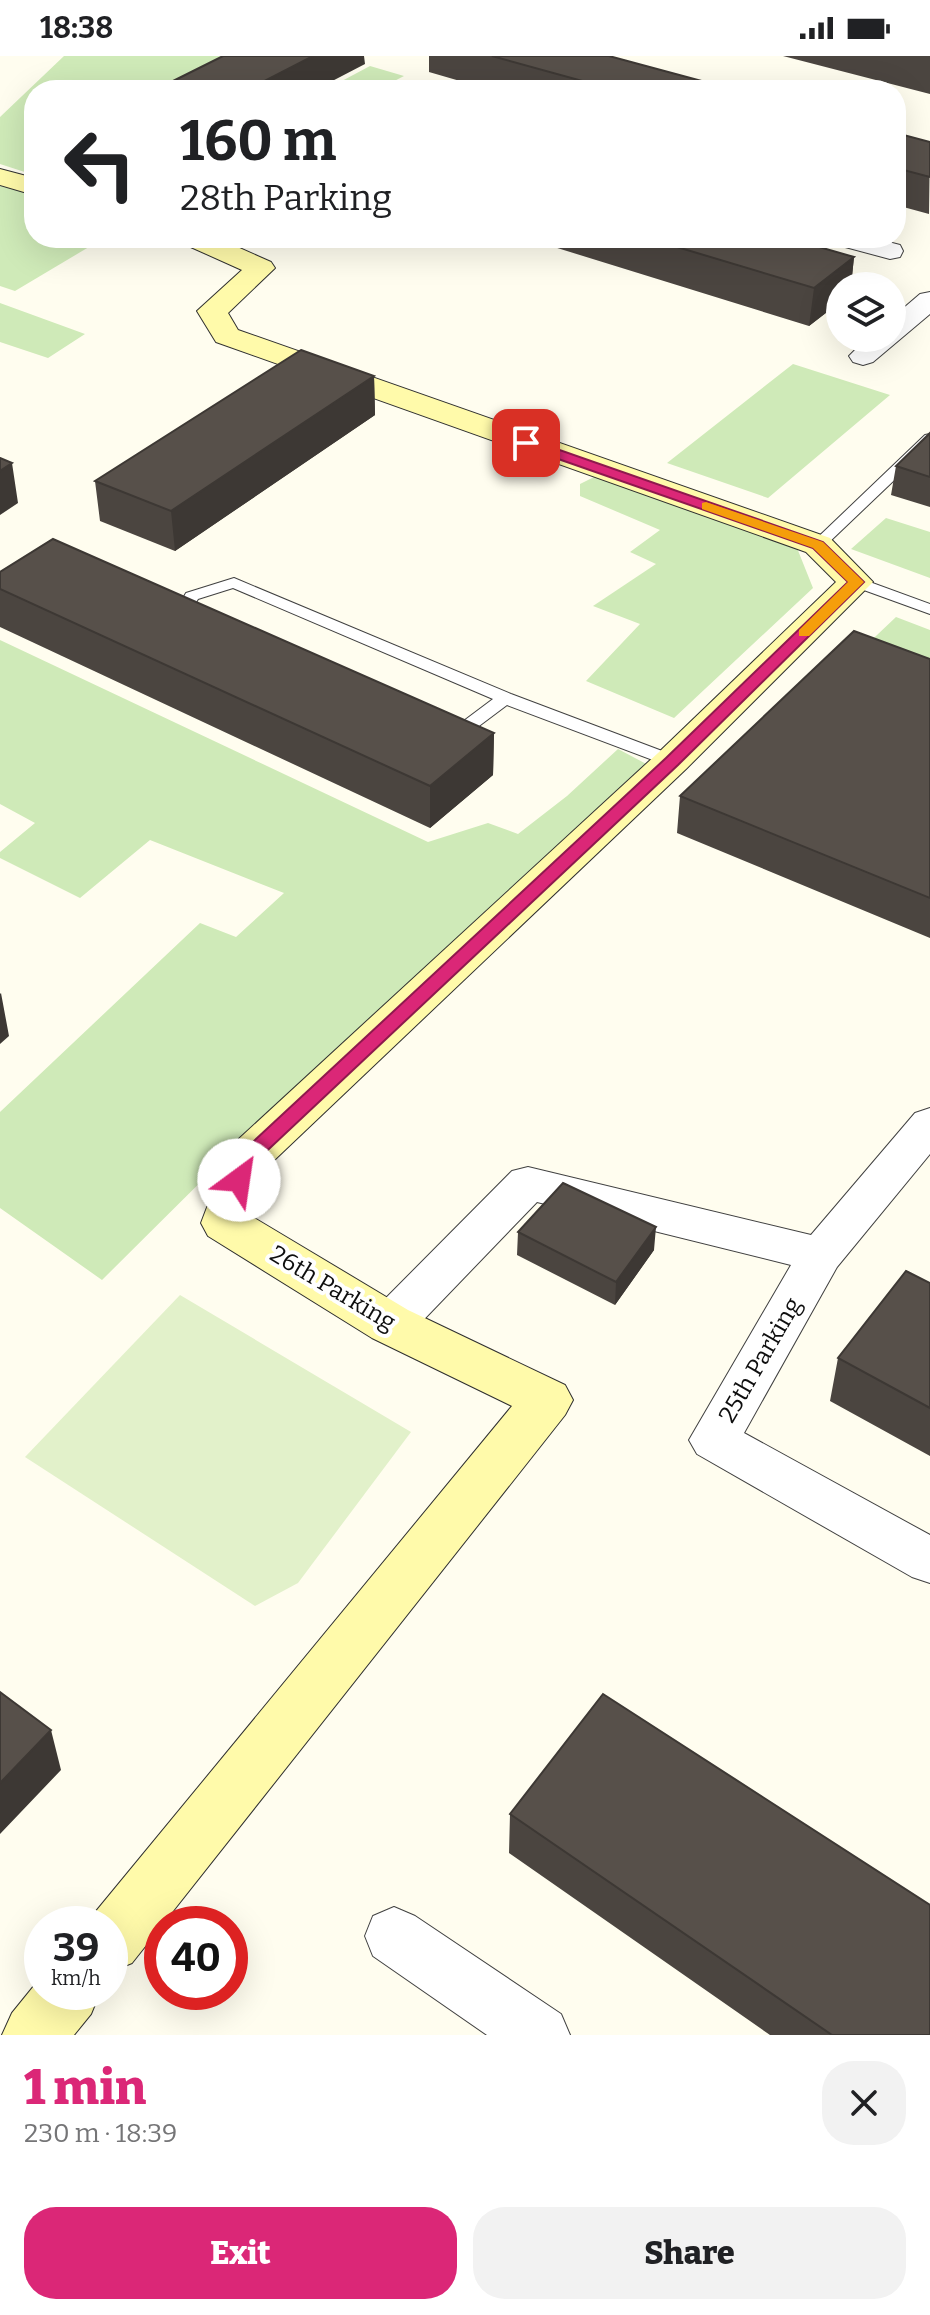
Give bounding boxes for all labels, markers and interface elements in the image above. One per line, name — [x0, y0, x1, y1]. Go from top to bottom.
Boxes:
text: 18:38 — [40, 10, 113, 46]
text: 160 m — [180, 108, 336, 175]
icon: left — [48, 112, 152, 216]
text: 28th Parking — [180, 176, 392, 220]
map controls — [826, 272, 906, 352]
button: layers — [826, 272, 906, 352]
pin — [492, 409, 560, 477]
icon: arrive — [504, 421, 548, 465]
position arrow — [197, 1138, 281, 1222]
street label: 26th Parking — [265, 1240, 401, 1336]
street label: 25th Parking — [713, 1292, 807, 1428]
speed limit sign: 40 — [144, 1906, 248, 2010]
text: 39 — [53, 1924, 99, 1972]
text: km/h — [51, 1966, 101, 1990]
text: 1 min — [24, 2059, 146, 2117]
button: close — [822, 2061, 906, 2145]
text: 230 m · 18:39 — [24, 2118, 177, 2149]
button: Exit — [24, 2207, 457, 2299]
button: Share — [473, 2207, 906, 2299]

